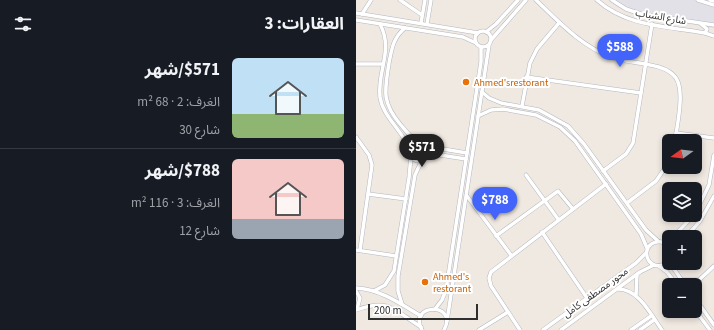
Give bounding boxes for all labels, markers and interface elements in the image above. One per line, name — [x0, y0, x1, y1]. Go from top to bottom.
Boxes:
street label: شارع الشباب — [634, 6, 687, 28]
text: العقارات: 3 — [264, 12, 344, 36]
icon: filters — [12, 13, 34, 35]
pin: $588 — [596, 34, 644, 68]
text: $588 — [606, 38, 634, 56]
text: $571/شهر — [145, 58, 220, 82]
icon: home — [264, 74, 312, 122]
place label: Ahmed'srestorant — [474, 76, 549, 90]
marker: Ahmed'srestorant — [461, 77, 471, 87]
text: الغرف: 2 · 68 m² — [137, 93, 220, 111]
text: شارع 30 — [179, 121, 220, 139]
pin: $571 — [398, 134, 446, 168]
north arrow — [662, 134, 702, 174]
map controls — [662, 134, 702, 318]
text: $571 — [408, 138, 436, 156]
text: $788/شهر — [145, 159, 220, 183]
icon: home — [264, 175, 312, 223]
button: layers — [662, 182, 702, 222]
pin: $788 — [471, 187, 519, 221]
text: $788 — [481, 191, 509, 209]
text: الغرف: 3 · 116 m² — [131, 194, 220, 212]
text: شارع 12 — [179, 222, 220, 240]
button: + — [662, 230, 702, 270]
street label: محور مصطفى كامل — [560, 264, 631, 321]
place label: Ahmed's restorant — [433, 270, 472, 296]
marker: Ahmed's restorant — [420, 277, 430, 287]
button: − — [662, 278, 702, 318]
scale bar — [368, 302, 478, 321]
text: 200 m — [374, 303, 402, 318]

